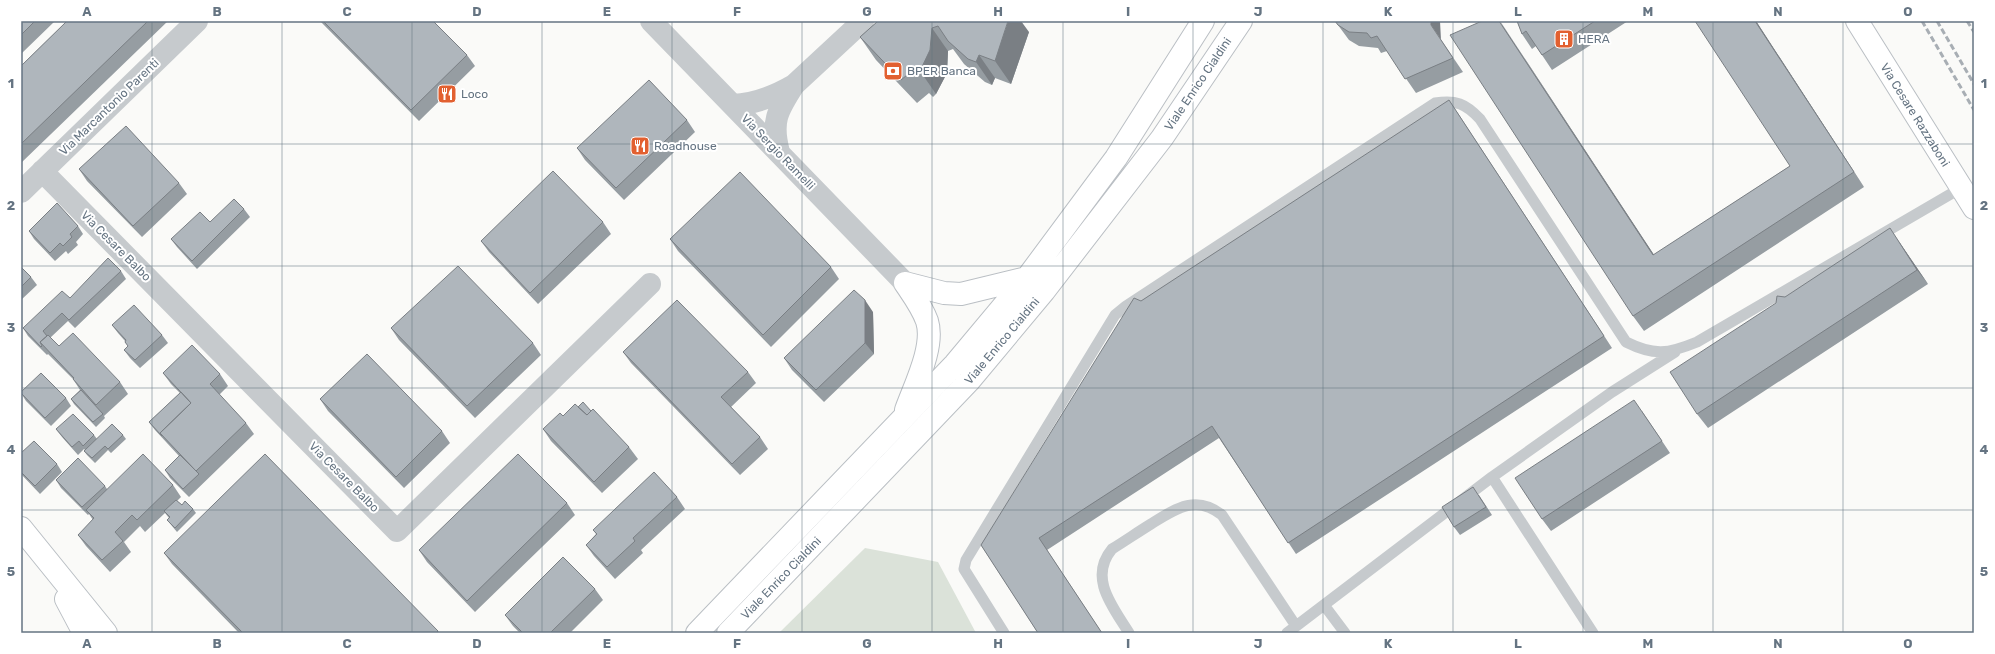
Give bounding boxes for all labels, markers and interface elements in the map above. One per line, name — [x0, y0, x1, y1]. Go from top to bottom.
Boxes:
text: A — [82, 4, 92, 19]
text: B — [212, 4, 222, 19]
text: C — [342, 4, 352, 19]
text: D — [472, 4, 482, 19]
text: E — [603, 4, 611, 19]
text: F — [733, 4, 741, 19]
text: G — [862, 4, 872, 19]
text: H — [993, 4, 1003, 19]
text: I — [1126, 4, 1130, 19]
text: J — [1254, 4, 1262, 19]
text: K — [1384, 4, 1393, 19]
text: L — [1514, 4, 1522, 19]
text: M — [1643, 4, 1653, 19]
text: N — [1773, 4, 1783, 19]
text: O — [1903, 4, 1913, 19]
building icon: HERA — [1553, 28, 1575, 50]
place label: HERA — [1578, 32, 1610, 46]
street label: Viale Enrico Cialdini — [1162, 35, 1234, 133]
street label: Via Marcantonio Parenti — [56, 56, 162, 158]
bank icon: BPER Banca — [882, 60, 904, 82]
street label: Via Cesare Razzaboni — [1877, 61, 1953, 169]
place label: BPER Banca — [907, 64, 976, 78]
text: 1 — [8, 76, 14, 91]
text: 1 — [1981, 76, 1987, 91]
restaurant icon: Loco — [436, 83, 458, 105]
place label: Loco — [461, 87, 488, 101]
street label: Via Sergio Ramelli — [738, 111, 818, 193]
restaurant icon: Roadhouse — [629, 135, 651, 157]
place label: Roadhouse — [654, 139, 717, 153]
text: 2 — [7, 198, 15, 213]
text: 2 — [1980, 198, 1988, 213]
street label: Via Cesare Balbo — [78, 208, 154, 284]
street label: Viale Enrico Cialdini — [962, 295, 1042, 387]
text: 3 — [7, 320, 16, 335]
text: 3 — [1980, 320, 1989, 335]
street label: Via Cesare Balbo — [306, 439, 382, 515]
text: 4 — [7, 442, 16, 457]
text: 4 — [1980, 442, 1989, 457]
street label: Viale Enrico Cialdini — [738, 534, 824, 622]
text: 5 — [7, 564, 15, 579]
text: 5 — [1980, 564, 1988, 579]
text: A — [82, 636, 92, 651]
text: B — [212, 636, 222, 651]
text: C — [342, 636, 352, 651]
text: D — [472, 636, 482, 651]
text: E — [603, 636, 611, 651]
text: F — [733, 636, 741, 651]
text: G — [862, 636, 872, 651]
text: H — [993, 636, 1003, 651]
text: I — [1126, 636, 1130, 651]
text: J — [1254, 636, 1262, 651]
text: K — [1384, 636, 1393, 651]
text: L — [1514, 636, 1522, 651]
text: M — [1643, 636, 1653, 651]
text: N — [1773, 636, 1783, 651]
text: O — [1903, 636, 1913, 651]

